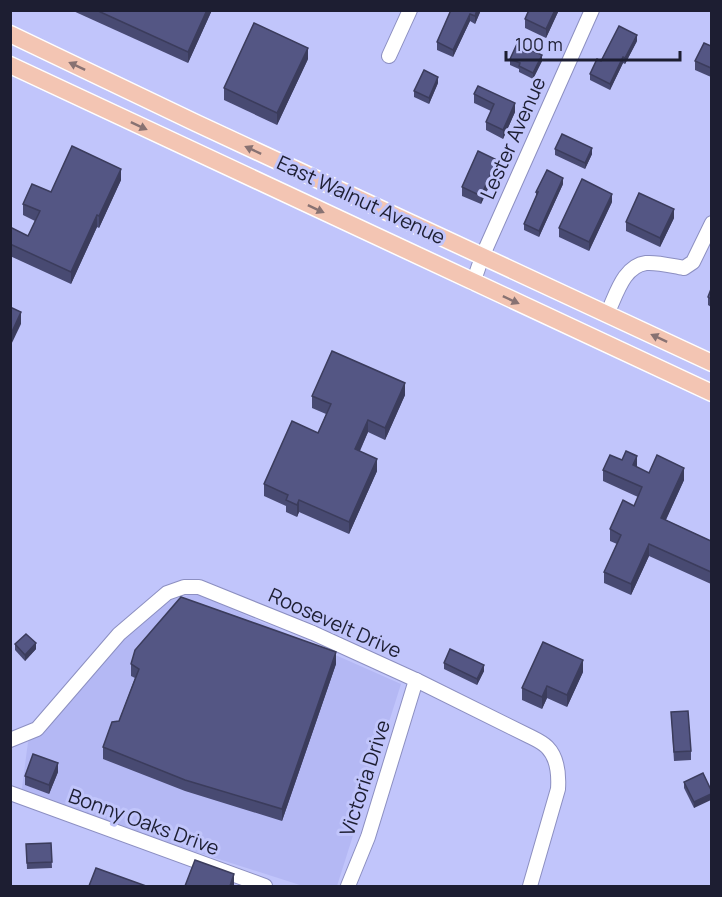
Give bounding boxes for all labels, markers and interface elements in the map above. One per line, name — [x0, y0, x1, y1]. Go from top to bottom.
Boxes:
scale bar — [506, 24, 680, 62]
text: 100 m — [515, 32, 563, 56]
one-way arrow — [69, 62, 86, 71]
street label: Lester Avenue — [473, 72, 552, 203]
one-way arrow — [131, 122, 148, 131]
one-way arrow — [245, 145, 262, 154]
street label: East Walnut Avenue — [273, 149, 450, 250]
one-way arrow — [307, 204, 324, 213]
one-way arrow — [503, 296, 520, 305]
one-way arrow — [650, 334, 667, 343]
street label: Roosevelt Drive — [264, 581, 406, 664]
street label: Victoria Drive — [333, 716, 396, 839]
street label: Bonny Oaks Drive — [65, 782, 223, 861]

